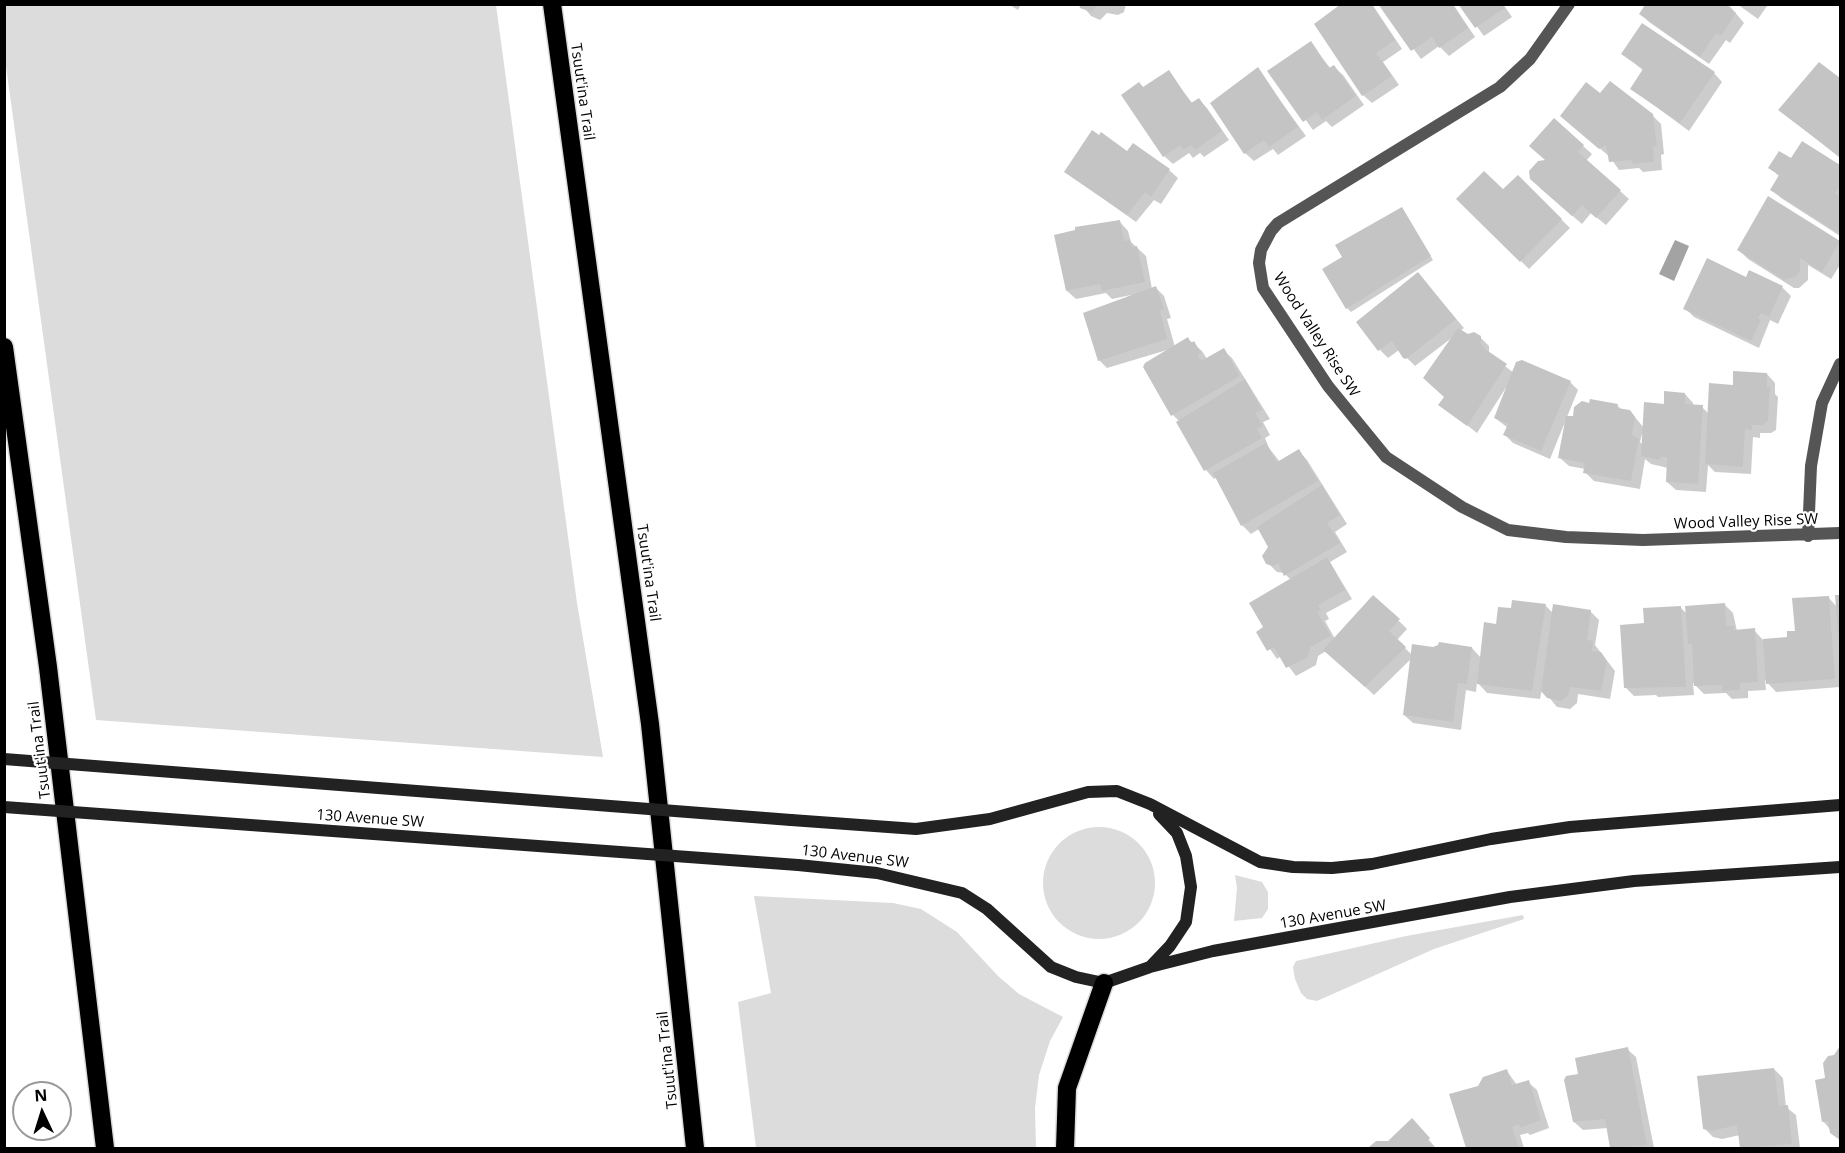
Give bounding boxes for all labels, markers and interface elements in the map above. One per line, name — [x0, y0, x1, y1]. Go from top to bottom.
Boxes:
street label: Tsuut'ina Trail — [566, 42, 598, 142]
street label: Wood Valley Rise SW — [1269, 270, 1363, 400]
street label: Wood Valley Rise SW — [1674, 510, 1818, 534]
street label: Tsuut'ina Trail — [632, 523, 664, 623]
street label: Tsuut'ina Trail — [25, 700, 55, 800]
street label: 130 Avenue SW — [316, 806, 424, 832]
street label: 130 Avenue SW — [800, 841, 910, 873]
street label: 130 Avenue SW — [1278, 897, 1388, 933]
street label: Tsuut'ina Trail — [654, 1010, 682, 1110]
north arrow — [12, 1081, 72, 1141]
text: N — [34, 1084, 48, 1106]

